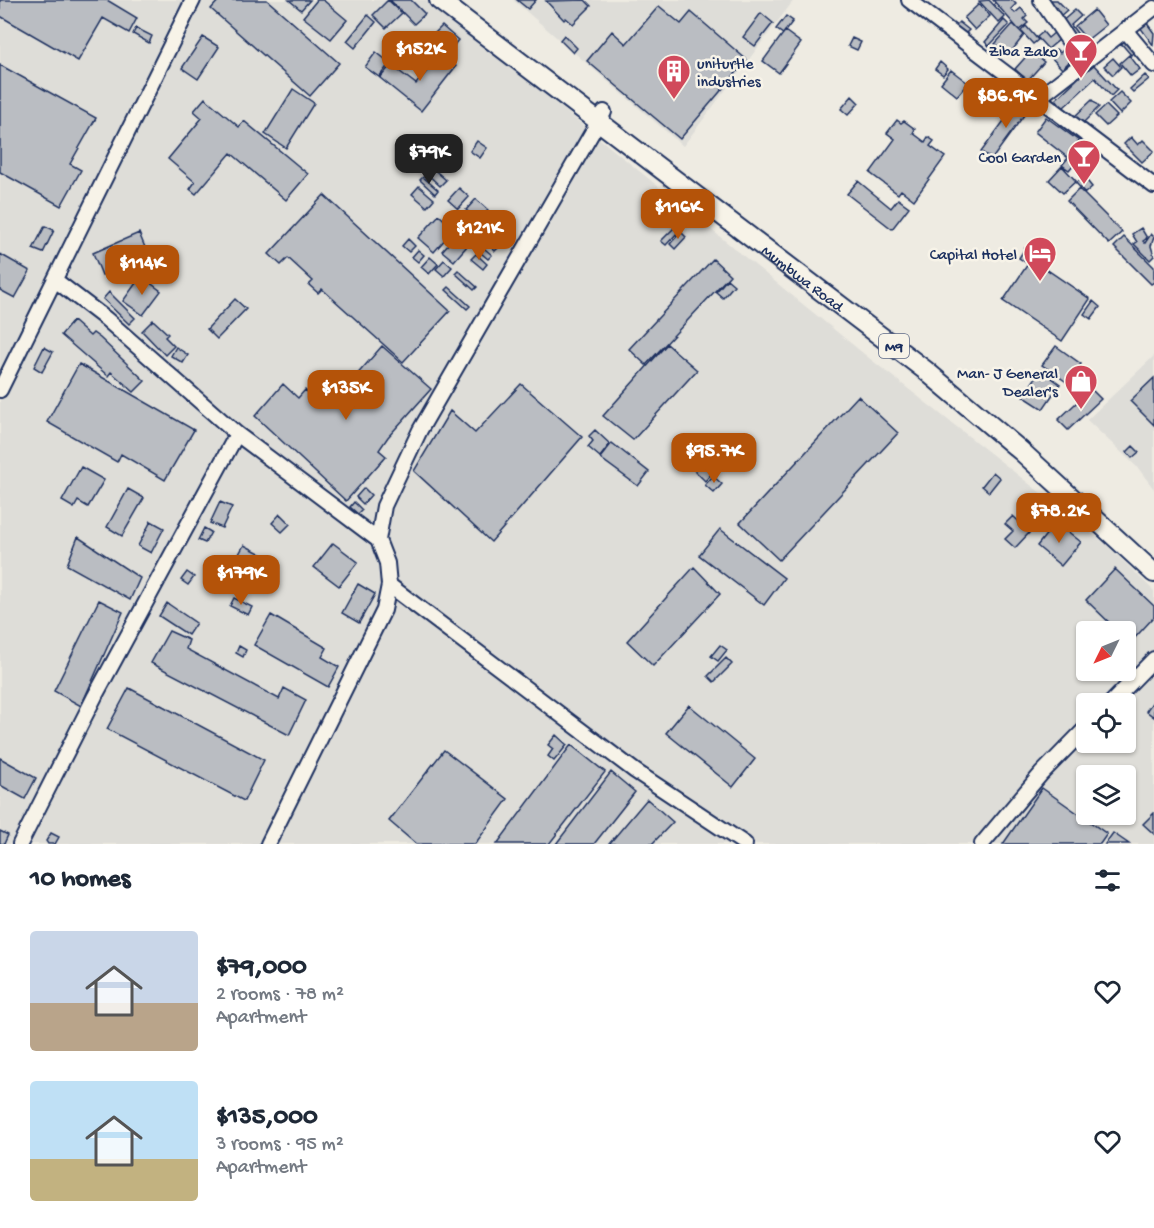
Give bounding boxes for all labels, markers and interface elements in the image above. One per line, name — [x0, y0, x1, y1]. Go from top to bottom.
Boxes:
pin: $152K — [378, 31, 462, 82]
bar icon: Ziba Zako — [1063, 32, 1099, 79]
text: $152K — [396, 39, 444, 62]
place label: Ziba Zako — [988, 44, 1058, 63]
building icon: uniturtle industries — [656, 53, 692, 100]
place label: uniturtle industries — [697, 56, 762, 93]
pin: $86.9K — [957, 78, 1055, 129]
text: $86.9K — [977, 86, 1035, 109]
pin: $79K — [393, 134, 465, 185]
bar icon: Cool Garden — [1066, 138, 1102, 185]
text: $79K — [409, 142, 449, 165]
place label: Cool Garden — [979, 150, 1061, 169]
pin: $116K — [636, 189, 720, 240]
text: $116K — [655, 197, 701, 220]
pin: $121K — [437, 210, 521, 261]
text: $121K — [456, 218, 502, 241]
hotel icon: Capital Hotel — [1022, 235, 1058, 282]
street label: Mumbwa Road — [756, 243, 848, 319]
pin: $114K — [100, 245, 184, 296]
place label: Capital Hotel — [930, 247, 1017, 266]
text: $114K — [119, 253, 165, 276]
road number: M9 — [879, 334, 909, 358]
shop icon: Man- J General Dealer's — [1063, 363, 1099, 410]
place label: Man- J General Dealer's — [957, 366, 1059, 403]
pin: $135K — [304, 370, 388, 421]
text: $135K — [322, 378, 370, 401]
pin: $95.7K — [665, 433, 763, 484]
text: $95.7K — [685, 441, 743, 464]
pin: $78.2K — [1010, 493, 1108, 544]
text: $78.2K — [1030, 501, 1088, 524]
pin: $179K — [199, 555, 283, 606]
text: $179K — [217, 563, 265, 586]
north arrow — [1076, 621, 1136, 681]
map controls — [1076, 621, 1136, 825]
button: locate — [1076, 693, 1136, 753]
button: layers — [1076, 765, 1136, 825]
icon: filters — [1091, 864, 1124, 897]
text: 10 homes — [30, 865, 130, 896]
text: $79,000 — [216, 953, 307, 984]
icon: home — [78, 955, 150, 1027]
icon: heart — [1091, 975, 1124, 1008]
text: 2 rooms · 78 m² — [216, 984, 344, 1007]
text: Apartment — [216, 1007, 306, 1030]
text: $135,000 — [216, 1103, 318, 1134]
icon: home — [78, 1105, 150, 1177]
icon: heart — [1091, 1125, 1124, 1158]
text: 3 rooms · 95 m² — [216, 1134, 344, 1157]
text: Apartment — [216, 1157, 306, 1180]

